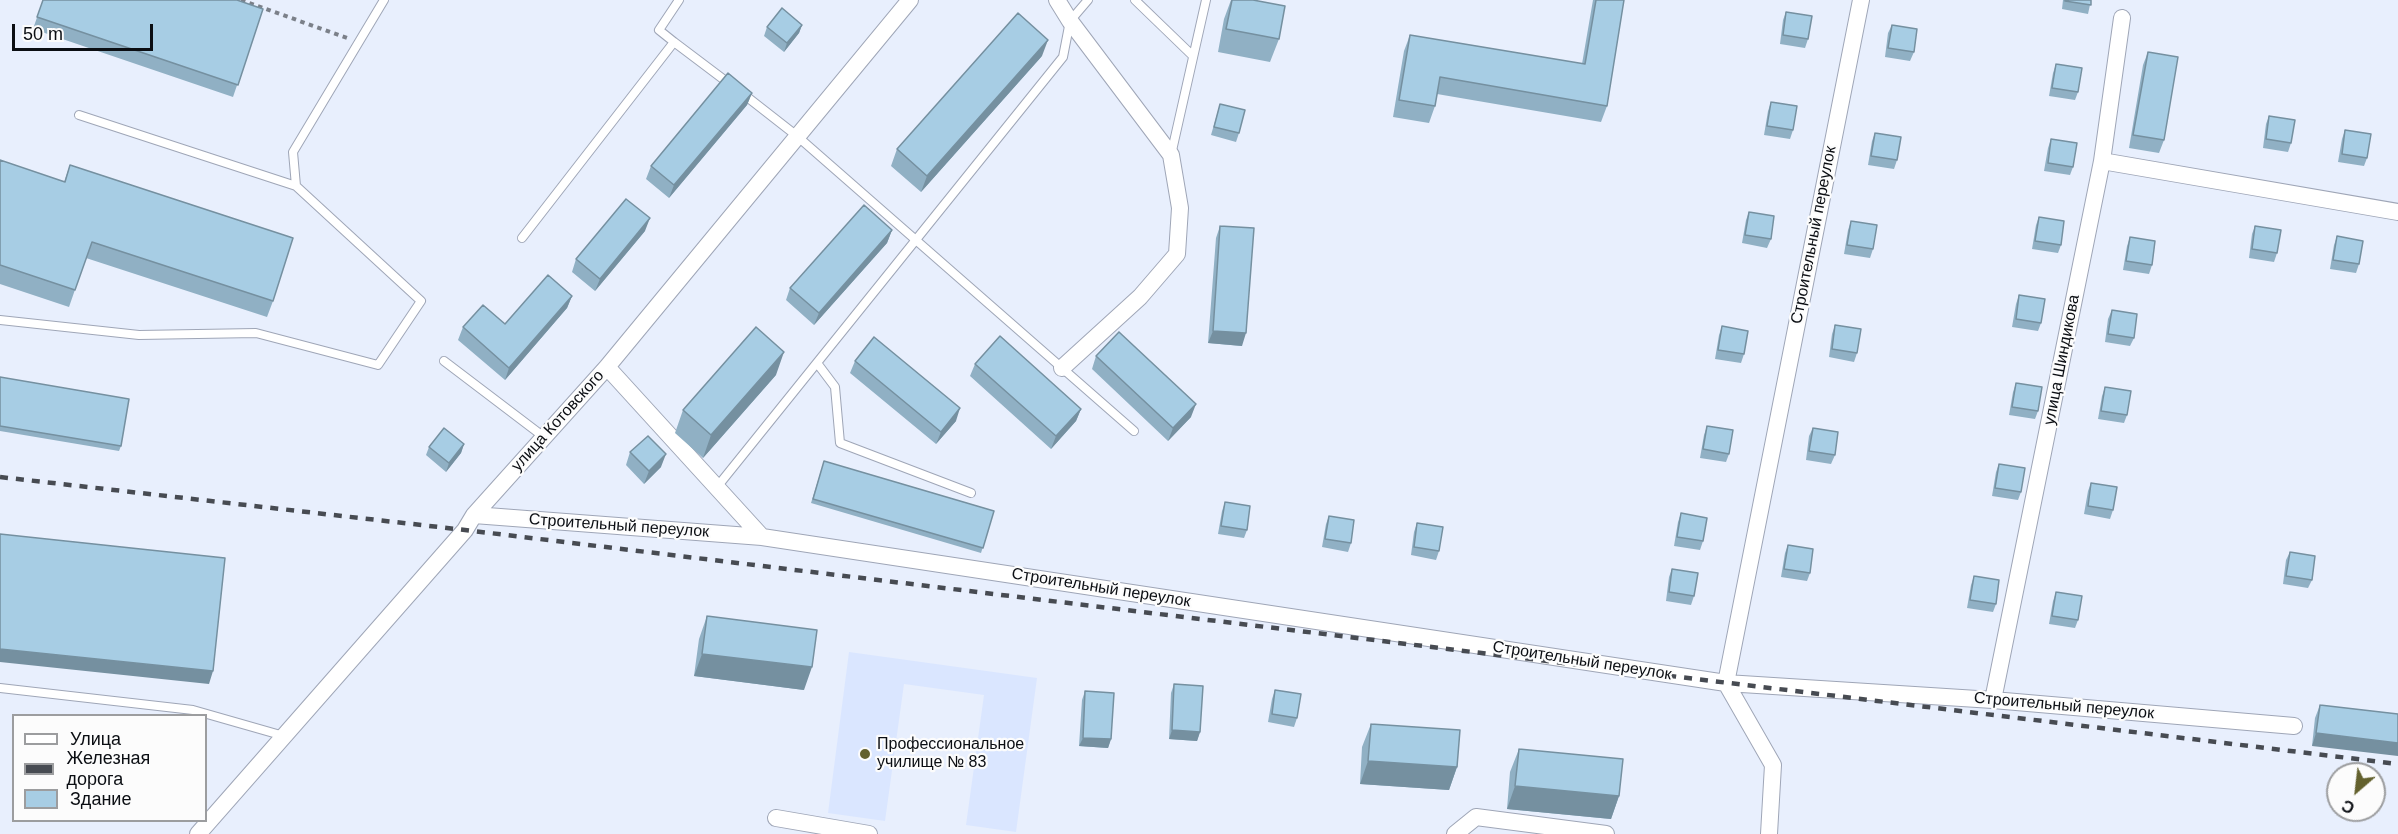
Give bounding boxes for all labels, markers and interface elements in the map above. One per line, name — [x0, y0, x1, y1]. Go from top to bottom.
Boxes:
scale bar — [15, 12, 156, 50]
text: 50 m — [23, 24, 63, 44]
street label: Строительный переулок — [1787, 144, 1841, 326]
street label: улица Шиндикова — [2040, 293, 2084, 427]
street label: улица Котовского — [508, 367, 608, 475]
street label: Строительный переулок — [528, 510, 710, 542]
street label: Строительный переулок — [1010, 564, 1192, 612]
street label: Строительный переулок — [1491, 637, 1673, 685]
street label: Строительный переулок — [1973, 689, 2155, 723]
legend — [12, 714, 207, 822]
text: Улица — [70, 729, 121, 749]
place label: Профессиональное училище № 83 — [877, 735, 1024, 773]
marker: Профессиональное училище № 83 — [858, 747, 872, 761]
text: Железная дорога — [66, 748, 150, 789]
north arrow — [2326, 762, 2386, 822]
text: Здание — [70, 789, 131, 809]
text: С — [2339, 796, 2357, 817]

